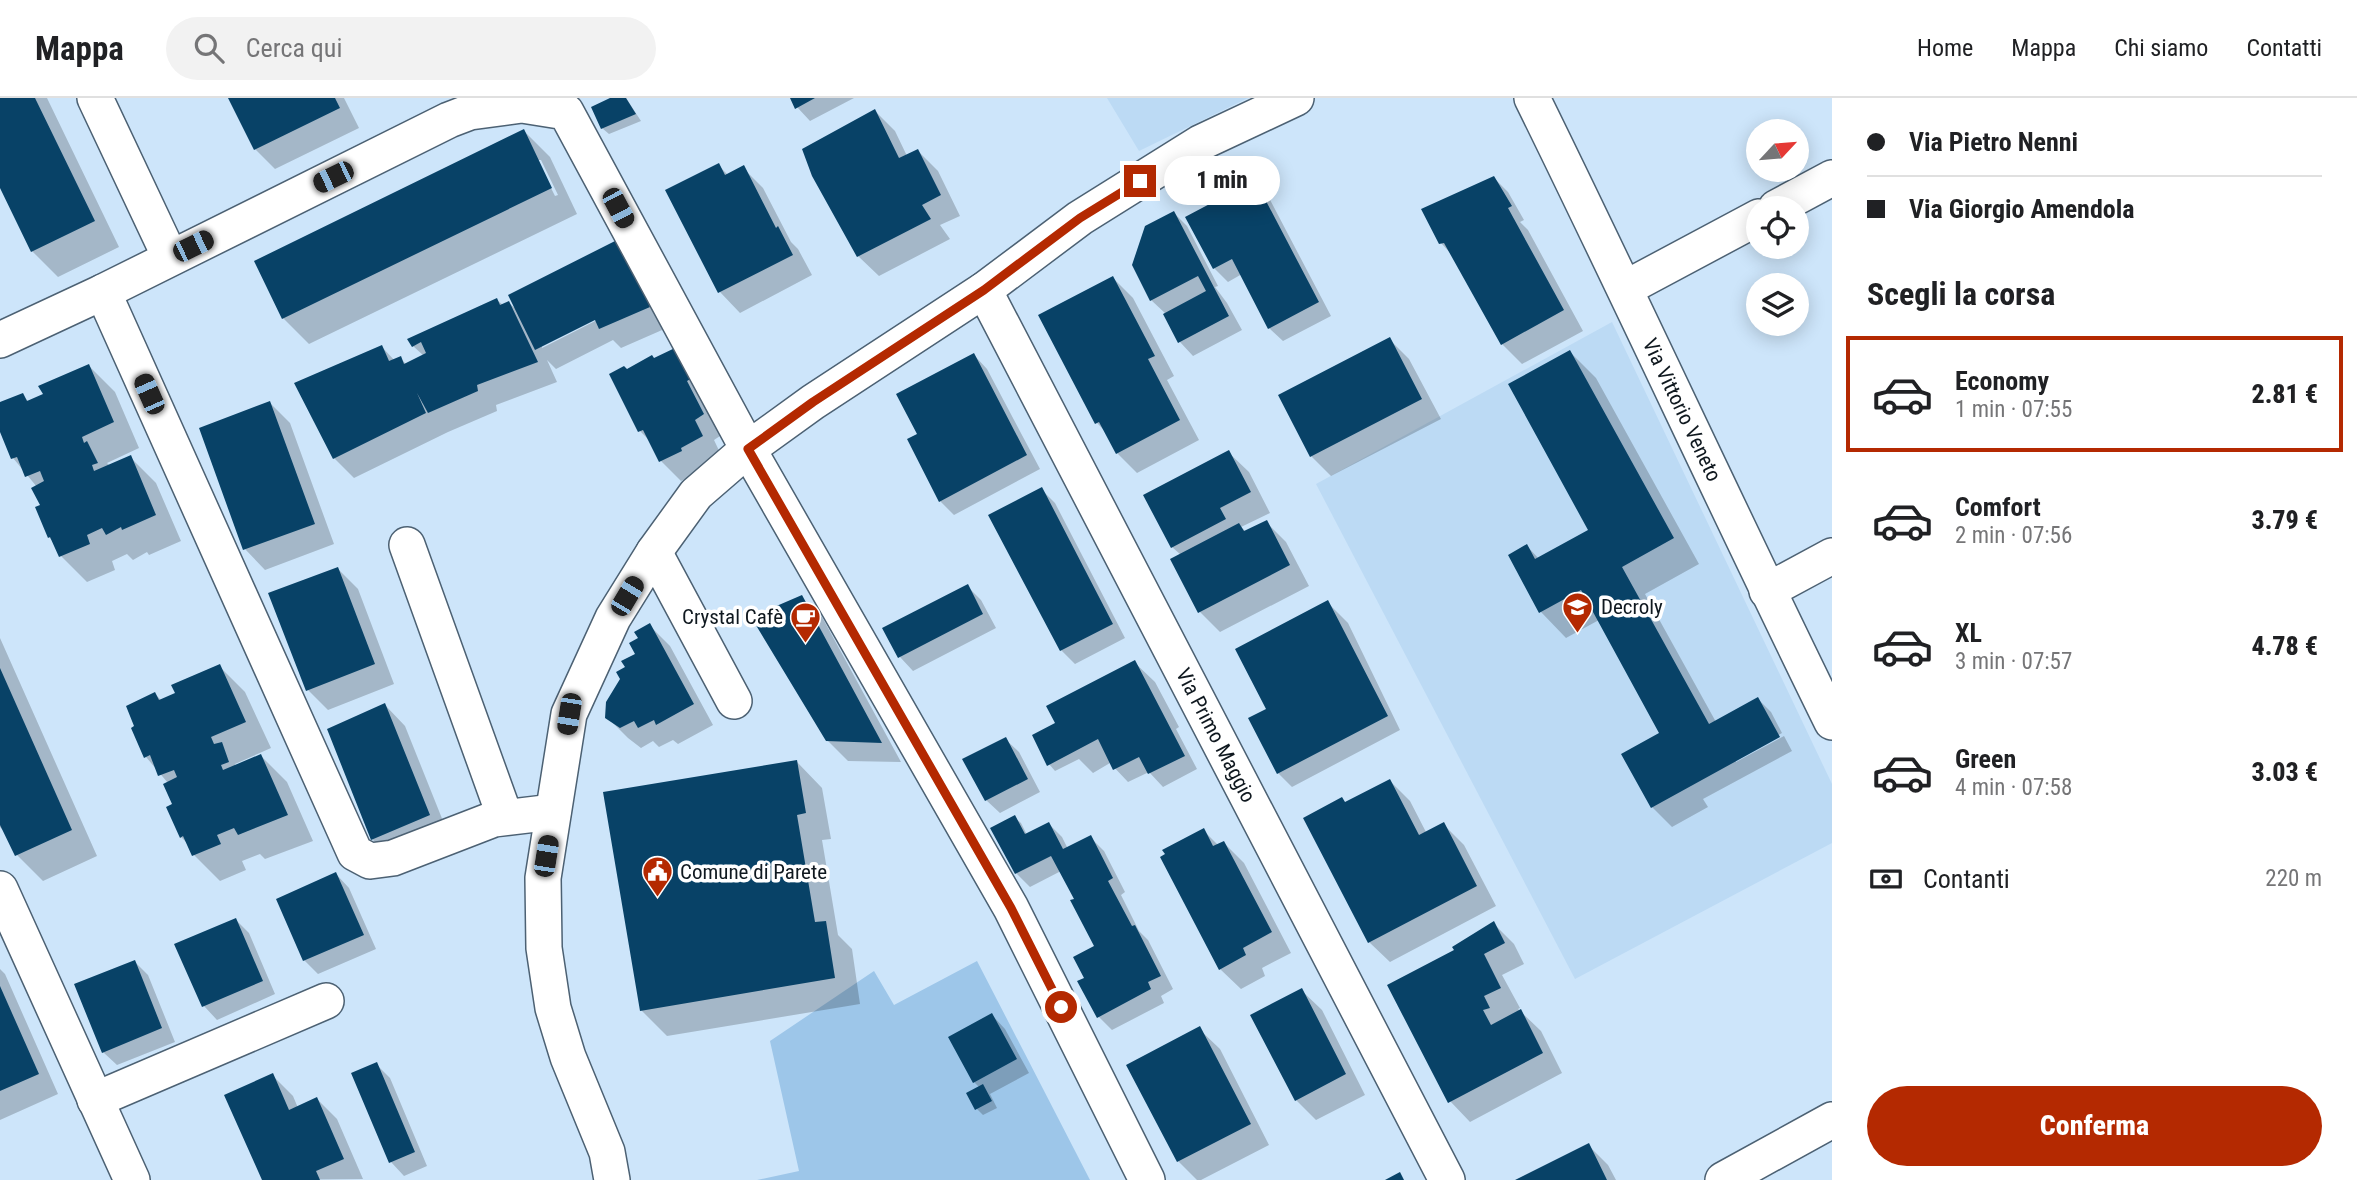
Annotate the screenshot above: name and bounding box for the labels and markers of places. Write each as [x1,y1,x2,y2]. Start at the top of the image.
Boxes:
school or university icon: Decroly [1561,590,1595,634]
place label: Decroly [1601,595,1663,619]
cafe icon: Crystal Cafè [789,600,823,644]
place label: Crystal Cafè [682,605,783,629]
public building icon: Comune di Parete [640,855,674,899]
place label: Comune di Parete [680,860,827,884]

